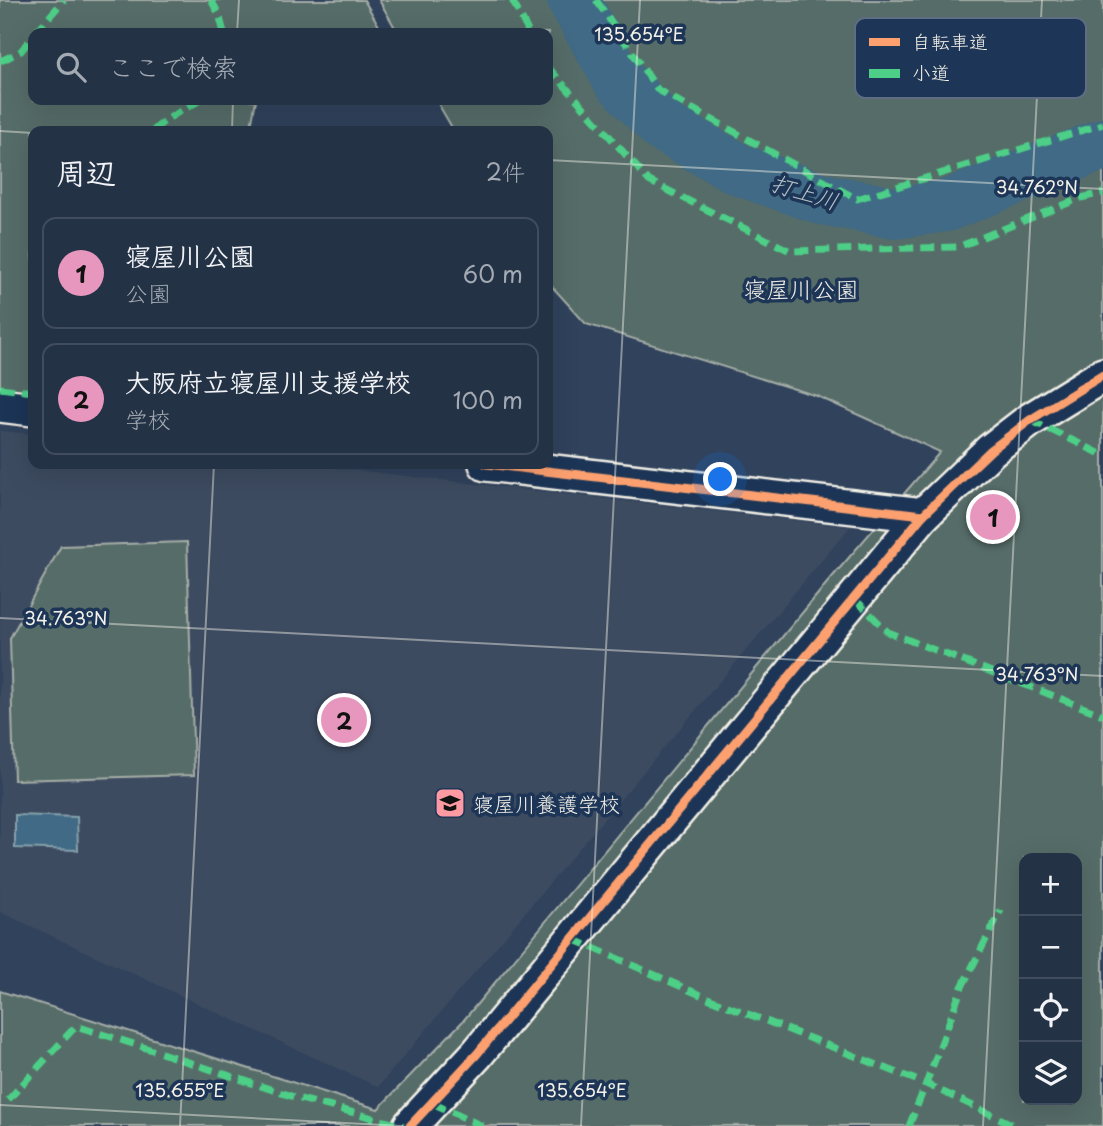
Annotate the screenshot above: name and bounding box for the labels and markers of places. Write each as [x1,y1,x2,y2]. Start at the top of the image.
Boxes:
pin: 1 [970,491,1016,543]
pin: 2 [321,694,367,746]
school or university icon: 寝屋川養護学校 [433,786,467,820]
place label: 寝屋川養護学校 [473,787,620,819]

